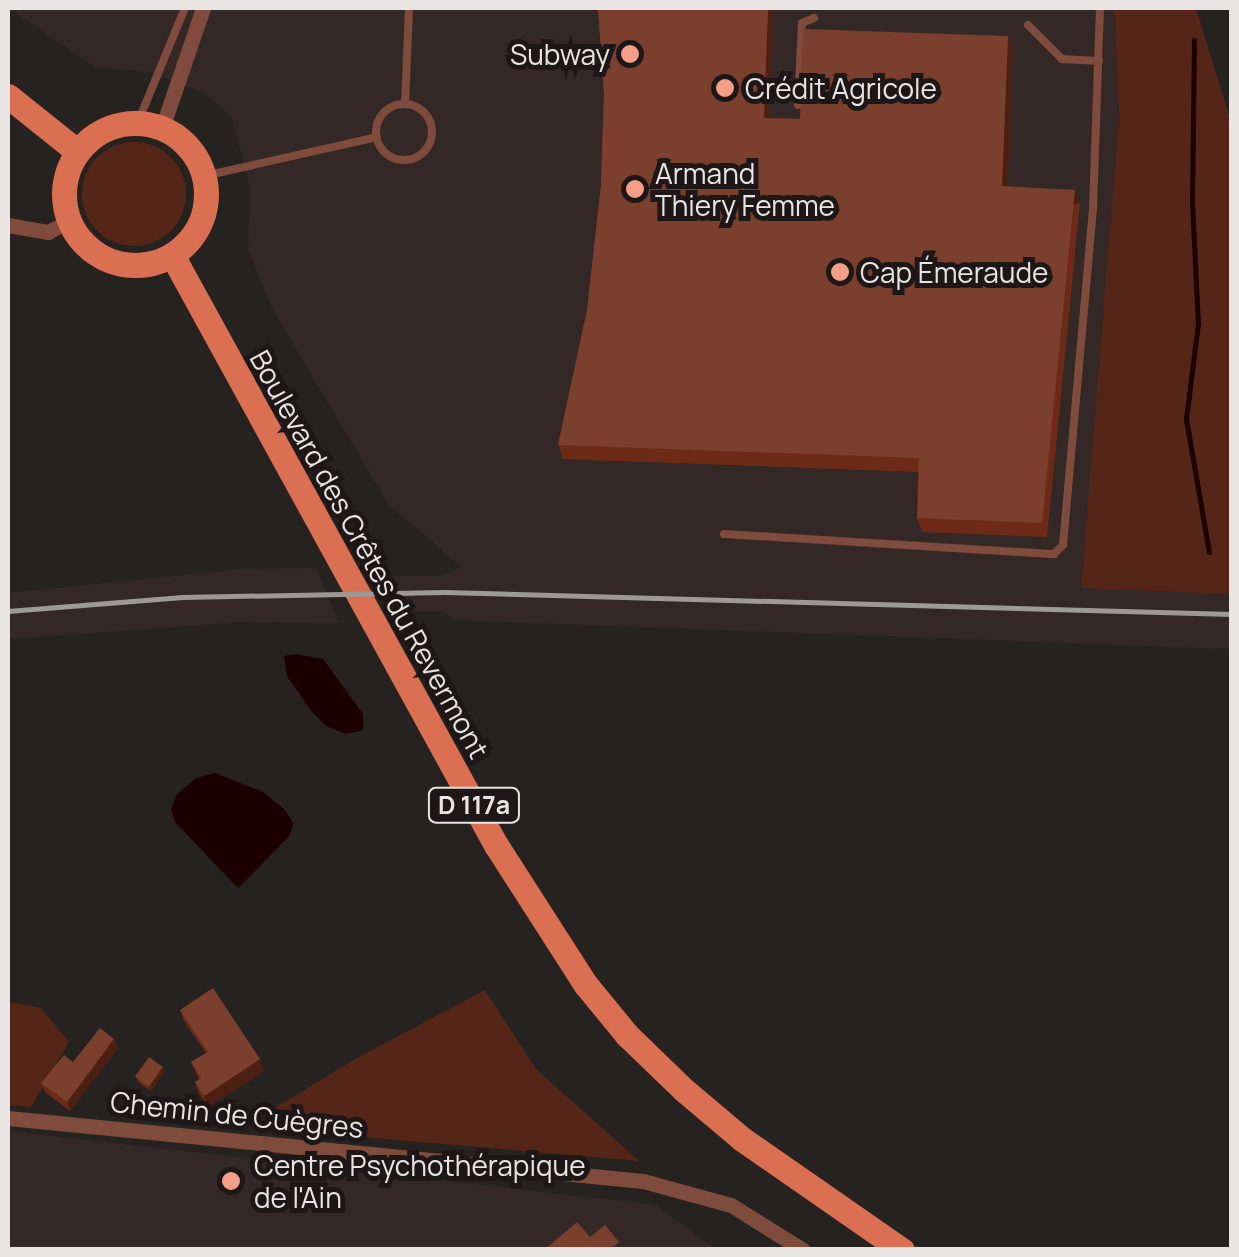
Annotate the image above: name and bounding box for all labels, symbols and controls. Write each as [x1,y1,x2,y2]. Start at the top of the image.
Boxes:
place label: Subway [510,37,610,71]
marker: Subway [619,43,641,65]
place label: Crédit Agricole [745,71,937,105]
marker: Crédit Agricole [714,77,736,99]
place label: Armand Thiery Femme [655,156,835,222]
marker: Armand Thiery Femme [624,178,646,200]
place label: Cap Émeraude [860,255,1048,289]
marker: Cap Émeraude [829,261,851,283]
street label: Boulevard des Crêtes du Revermont [244,344,496,764]
road number: D 117a [426,785,522,825]
street label: Chemin de Cuègres [109,1084,365,1144]
place label: Centre Psychothérapique de l'Ain [254,1148,586,1214]
marker: Centre Psychothérapique de l'Ain [218,1168,244,1194]

